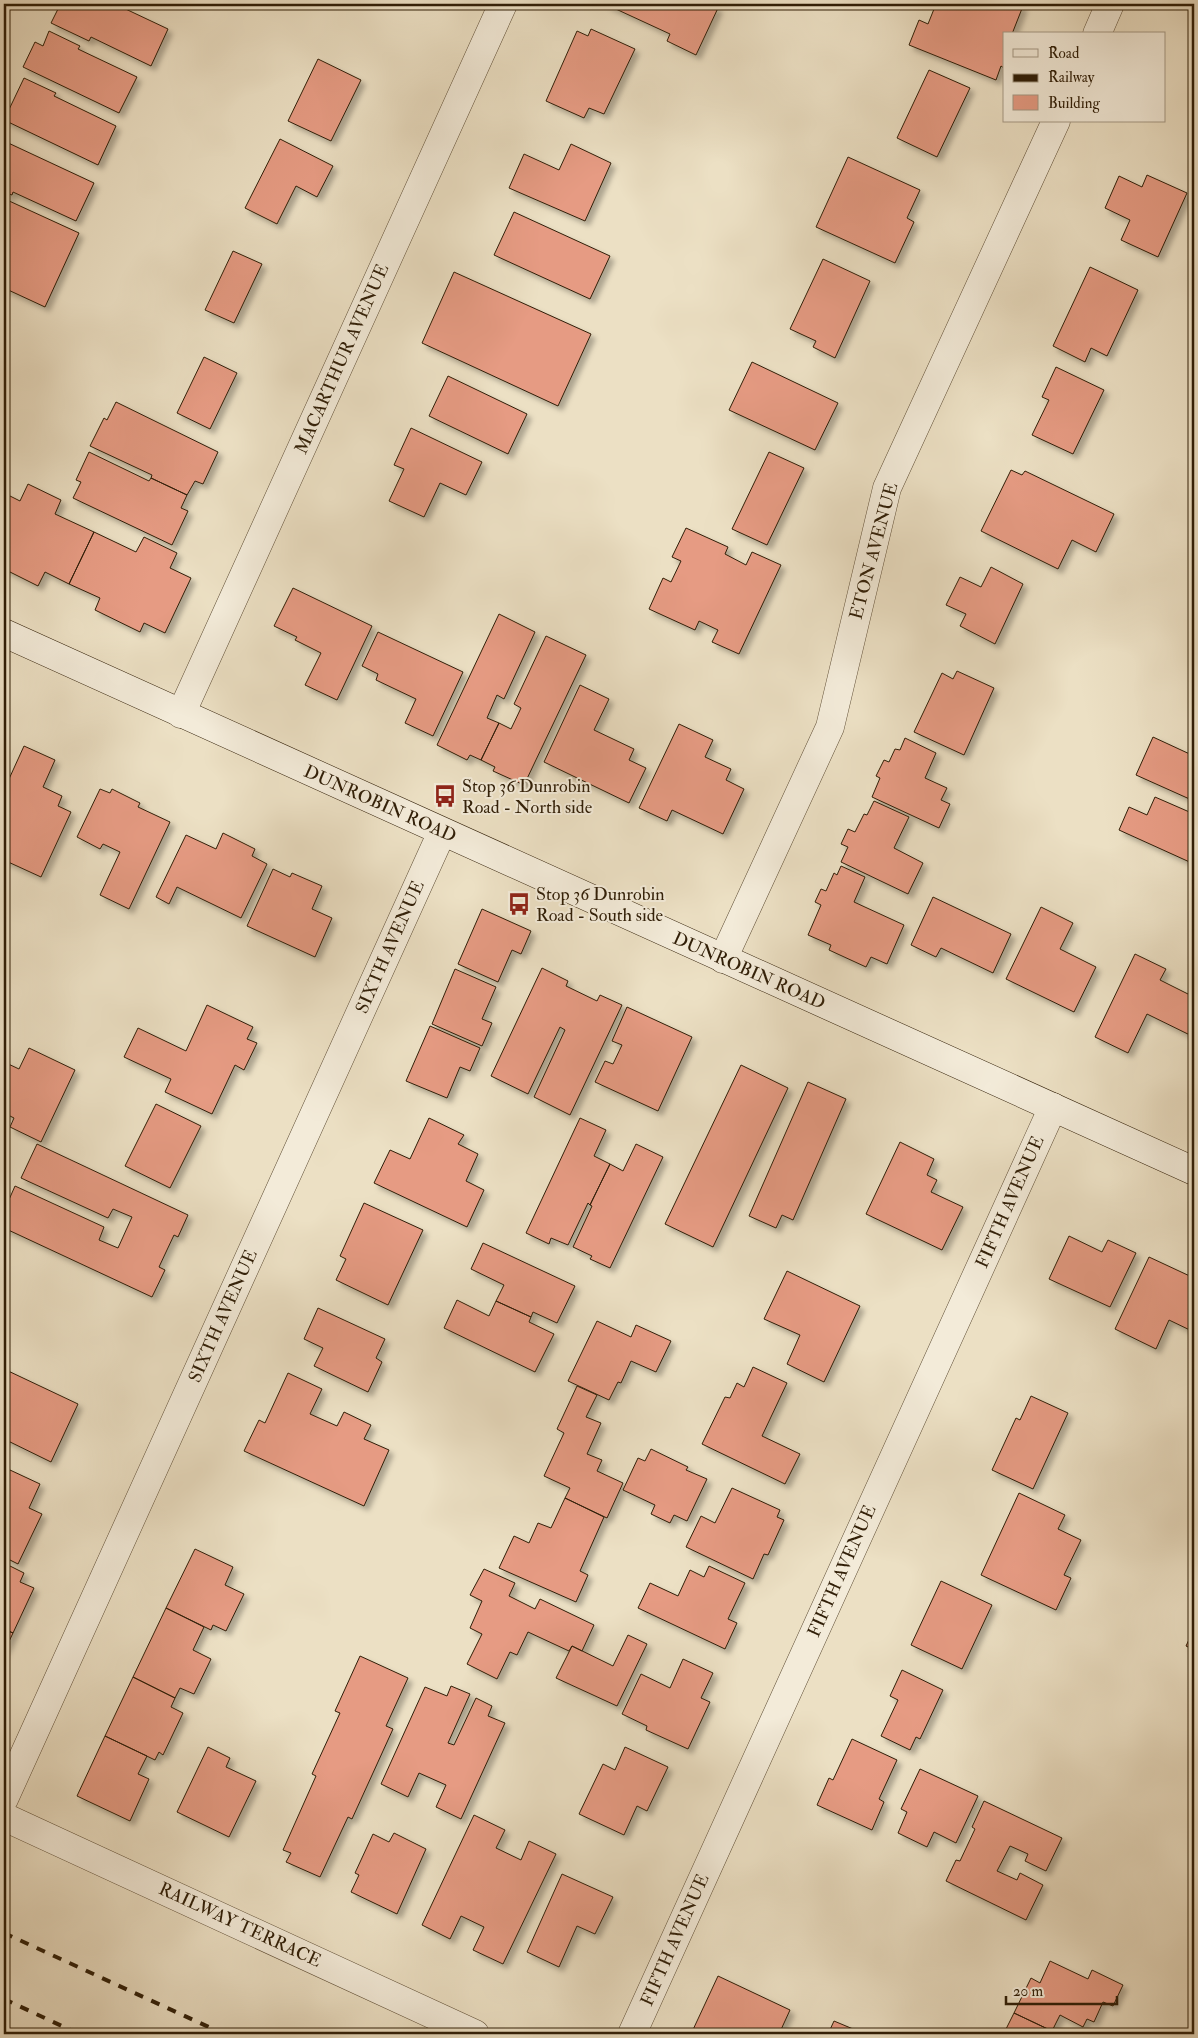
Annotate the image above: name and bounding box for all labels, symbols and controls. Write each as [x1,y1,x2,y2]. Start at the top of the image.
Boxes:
legend [1003,32,1166,122]
text: Road [1048,44,1080,63]
text: Railway [1048,68,1095,87]
text: Building [1048,94,1100,113]
street label: MACARTHUR AVENUE [290,260,394,458]
street label: ETON AVENUE [845,480,903,622]
street label: DUNROBIN ROAD [300,760,460,848]
place label: Stop 36 Dunrobin Road - North side [462,775,593,819]
bus stop icon: Stop 36 Dunrobin Road - North side [432,783,458,809]
street label: SIXTH AVENUE [350,877,430,1017]
place label: Stop 36 Dunrobin Road - South side [536,883,665,927]
bus stop icon: Stop 36 Dunrobin Road - South side [506,891,532,917]
street label: DUNROBIN ROAD [669,927,829,1015]
street label: FIFTH AVENUE [971,1132,1049,1272]
street label: SIXTH AVENUE [183,1246,263,1386]
street label: FIFTH AVENUE [803,1501,881,1641]
street label: FIFTH AVENUE [636,1870,714,2010]
street label: RAILWAY TERRACE [155,1877,325,1973]
scale bar [1006,1973,1117,2005]
text: 20 m [1013,1982,1043,2001]

